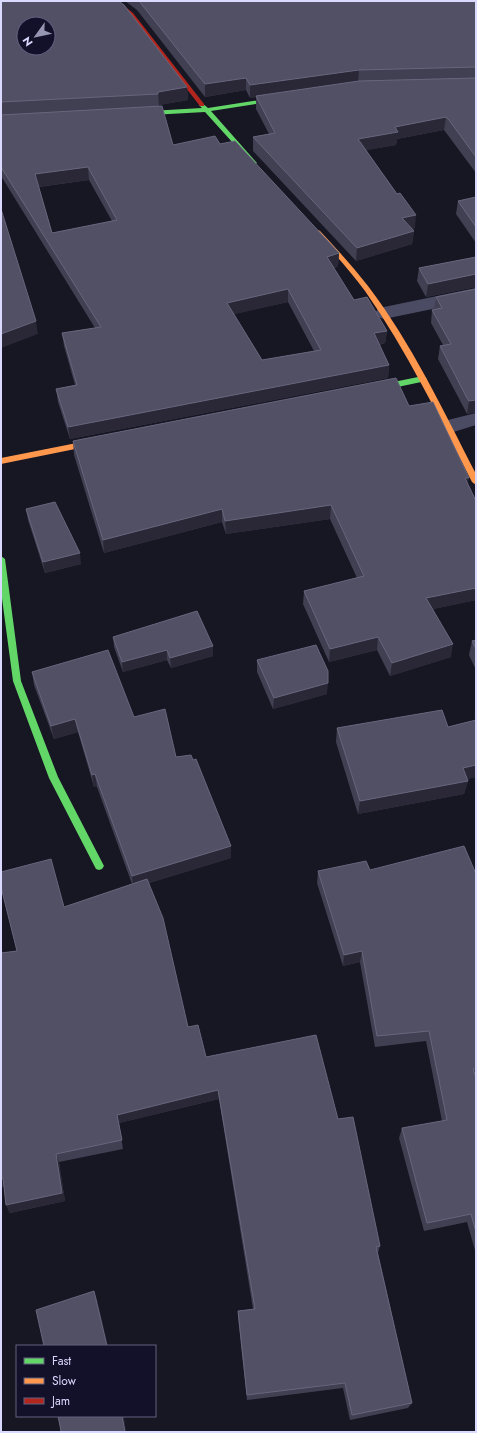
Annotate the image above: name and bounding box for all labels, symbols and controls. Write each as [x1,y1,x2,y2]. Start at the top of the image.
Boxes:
north arrow [16,16,56,56]
text: N [19,33,37,49]
legend [16,1345,156,1417]
text: Fast [52,1352,71,1370]
text: Slow [52,1372,77,1390]
text: Jam [50,1392,70,1410]

